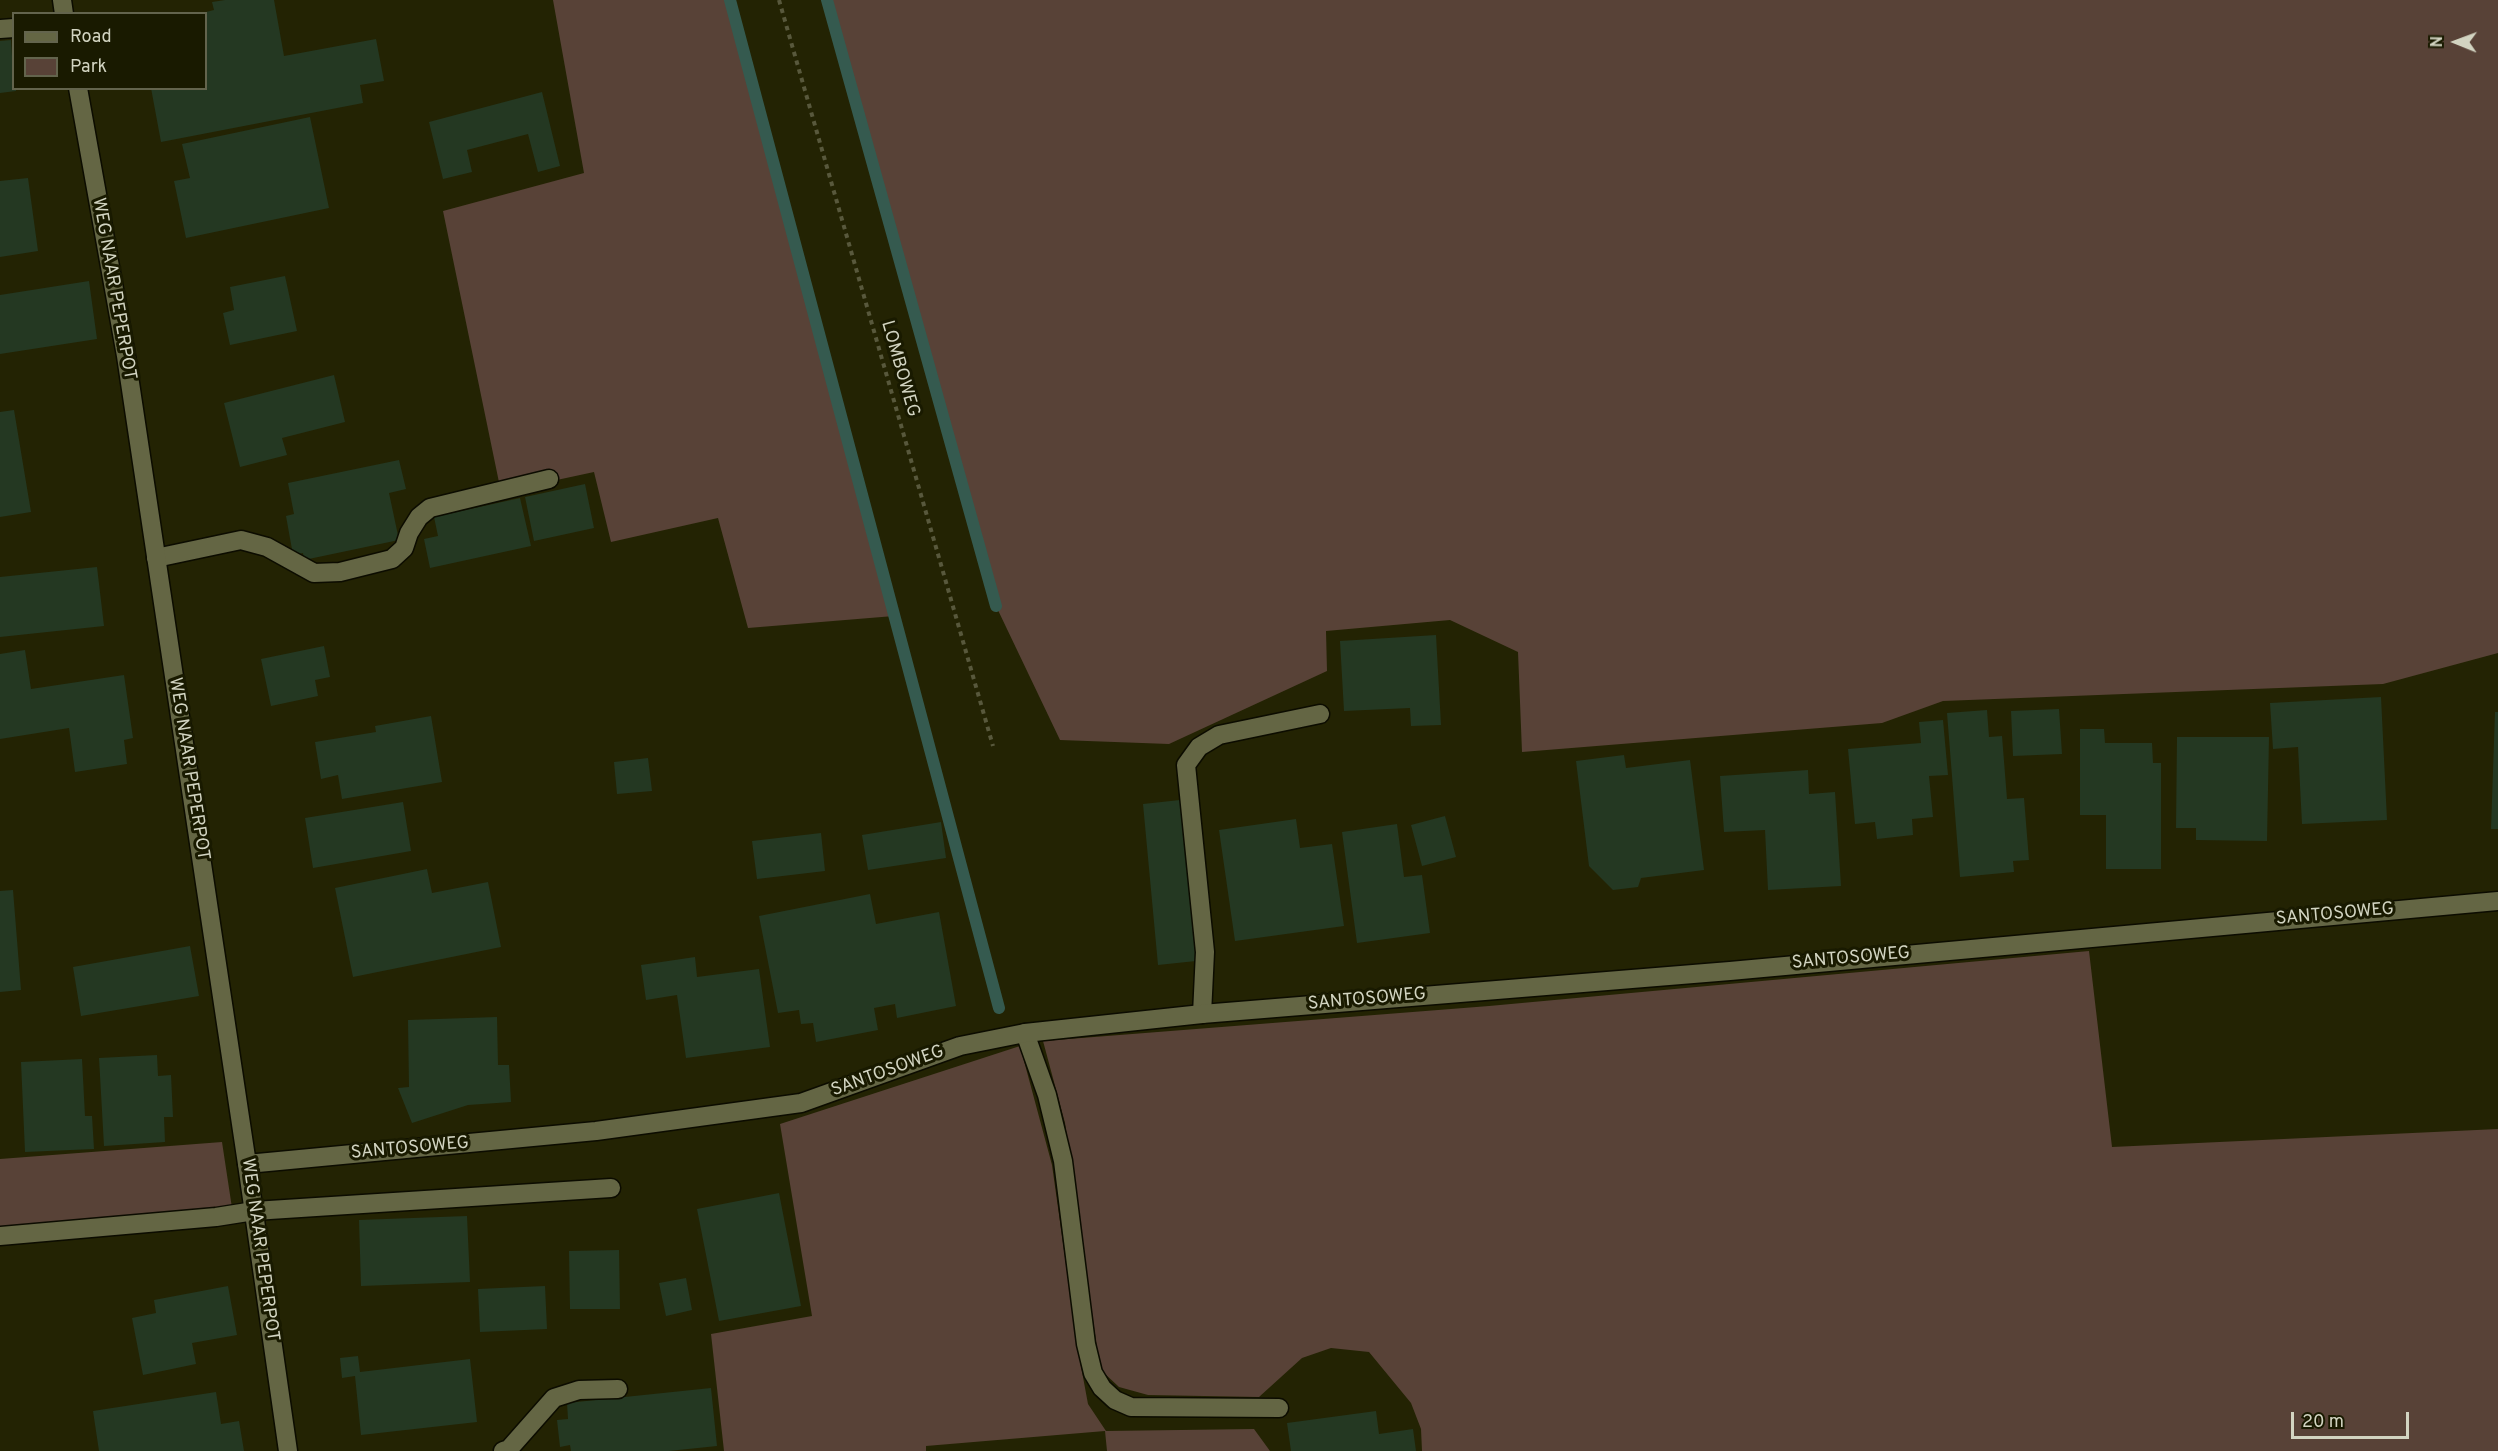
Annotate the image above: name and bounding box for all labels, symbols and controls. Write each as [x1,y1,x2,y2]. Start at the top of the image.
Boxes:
legend [12,12,207,90]
north arrow [2426,12,2486,72]
text: Road [70,26,112,49]
text: N [2428,36,2448,48]
text: Park [70,56,107,79]
street label: WEG NAAR PEPERPOT [86,196,140,382]
street label: LOMBOWEG [875,318,923,420]
street label: WEG NAAR PEPERPOT [163,676,213,862]
street label: SANTOSOWEG [2275,899,2395,931]
street label: SANTOSOWEG [1791,943,1911,975]
street label: SANTOSOWEG [1307,984,1427,1016]
street label: SANTOSOWEG [829,1042,947,1102]
street label: SANTOSOWEG [350,1133,470,1165]
street label: WEG NAAR PEPERPOT [235,1157,283,1343]
scale bar [2294,1400,2412,1438]
text: 20 m [2302,1411,2344,1434]

